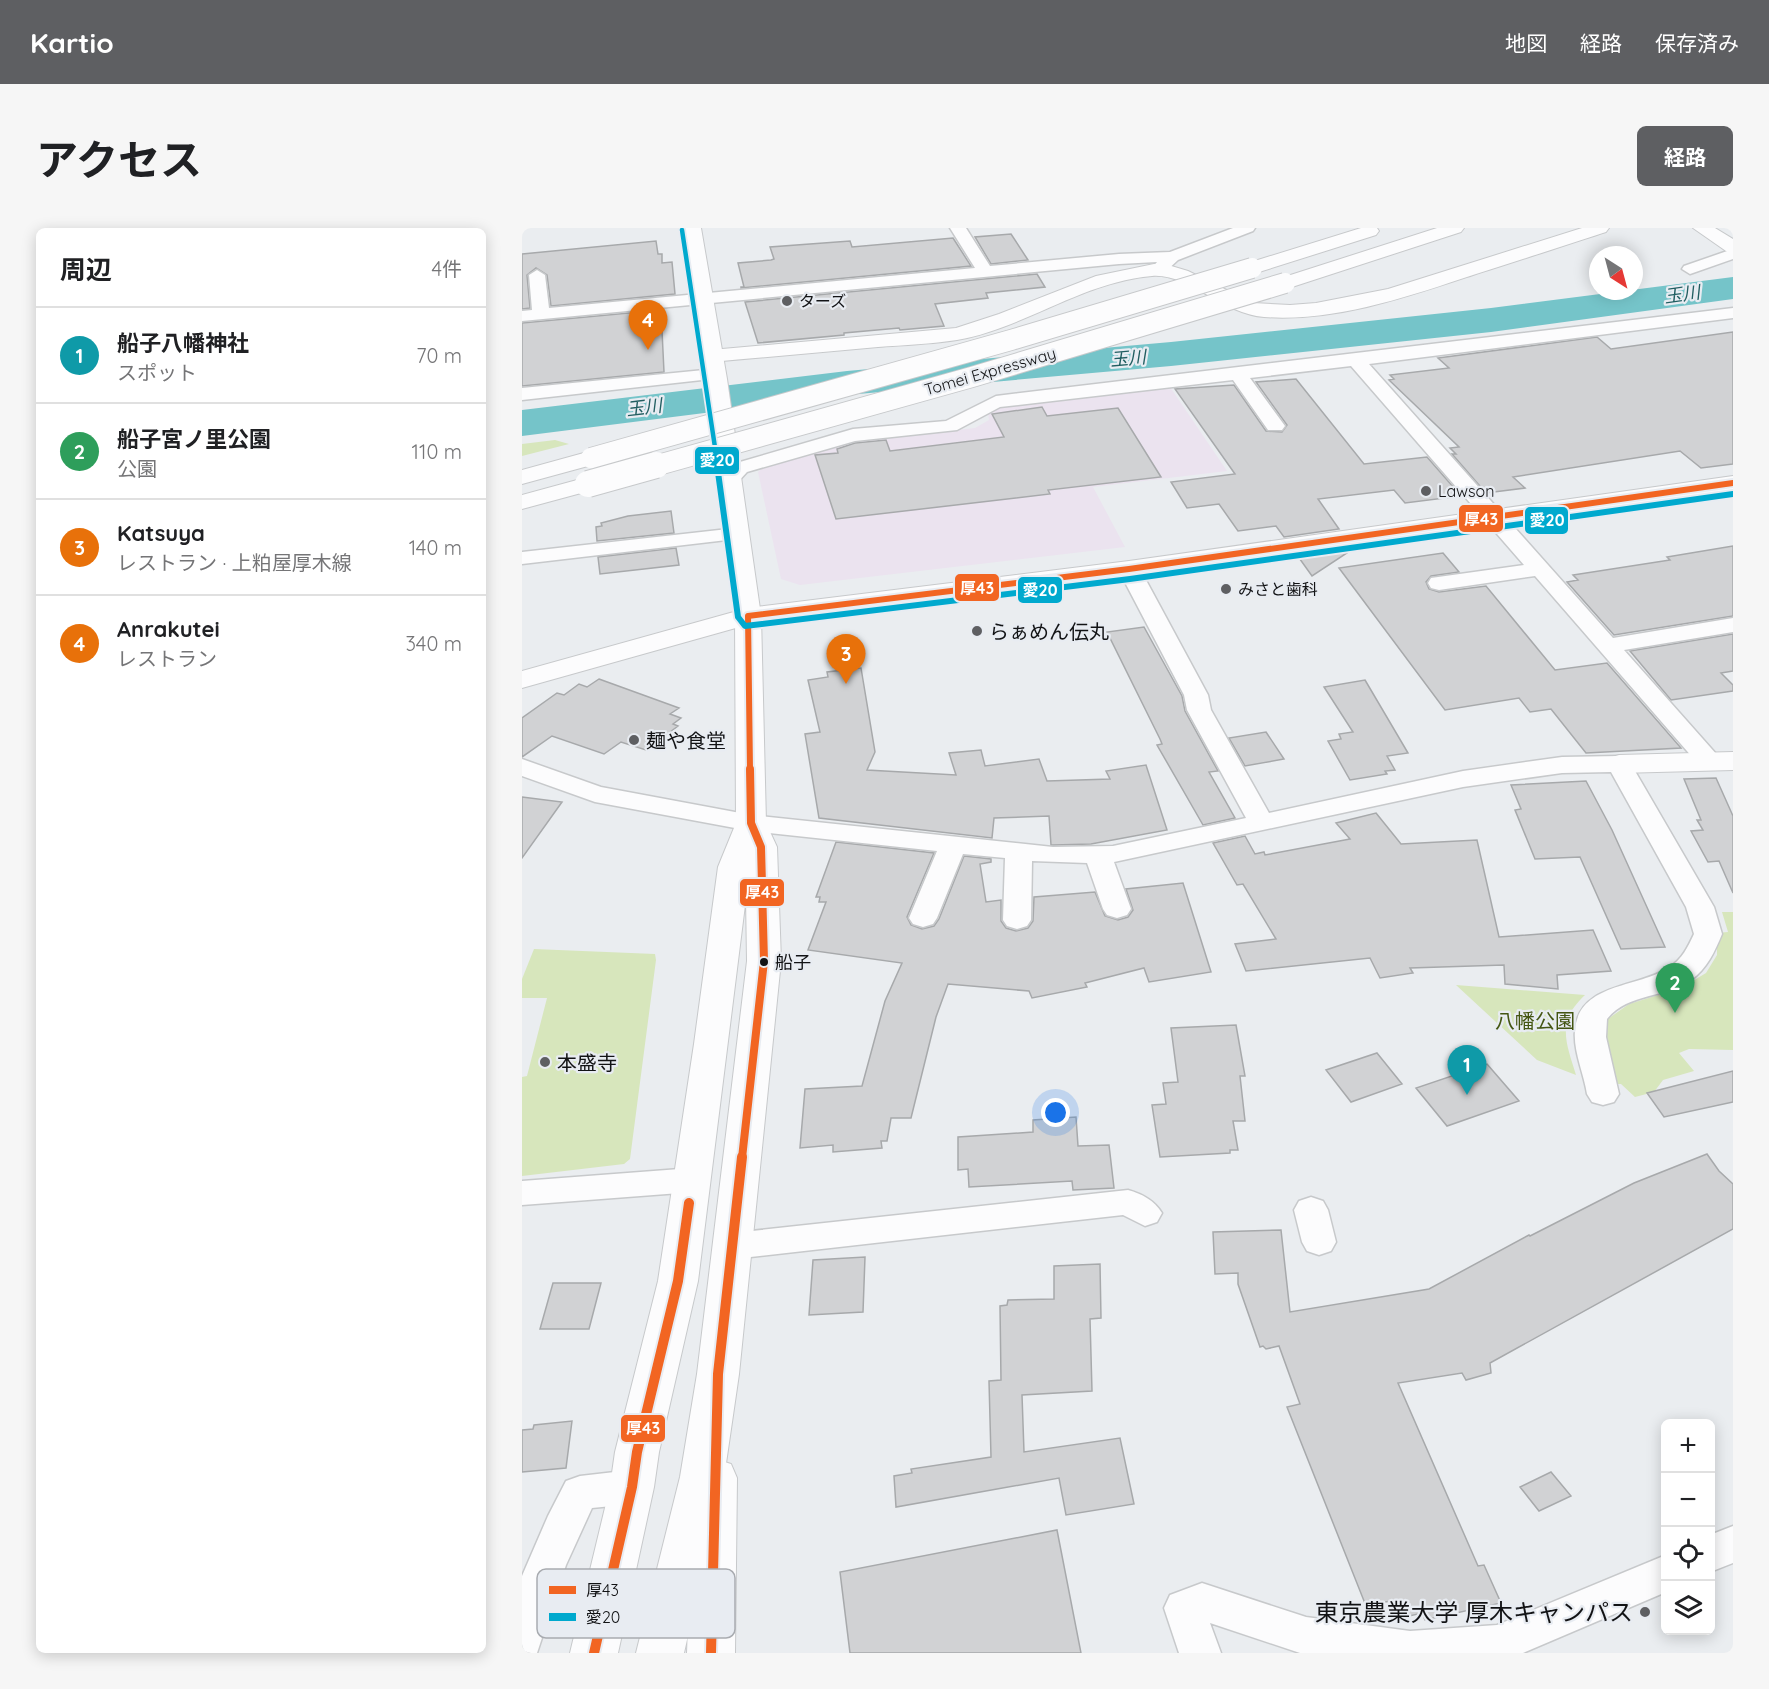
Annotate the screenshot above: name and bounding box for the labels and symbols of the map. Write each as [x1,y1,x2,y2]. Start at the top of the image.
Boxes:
north arrow [1589,246,1643,300]
water label: 玉川 [1663,280,1703,308]
place label: ターズ [799,291,846,311]
marker: ターズ [780,294,794,308]
pin: 4 [628,300,668,350]
street label: Tomei Expressway [922,343,1058,399]
water label: 玉川 [1109,345,1149,371]
water label: 玉川 [625,393,665,421]
line badge: 愛20 [694,446,740,475]
text: 愛20 [700,450,735,470]
place label: Lawson [1438,481,1494,501]
marker: Lawson [1419,484,1433,498]
line badge: 厚43 [1458,504,1504,533]
line badge: 愛20 [1524,506,1569,535]
text: 厚43 [1464,509,1498,529]
text: 愛20 [1530,510,1565,530]
line badge: 厚43 [954,573,1000,602]
line badge: 愛20 [1017,576,1063,604]
text: 厚43 [960,578,994,598]
place label: みさと歯科 [1238,579,1318,599]
text: 愛20 [1023,580,1058,600]
marker: みさと歯科 [1219,582,1233,596]
place label: らぁめん伝丸 [989,619,1109,644]
marker: らぁめん伝丸 [970,624,984,638]
pin: 3 [826,634,866,684]
place label: 麺や食堂 [646,728,726,753]
marker: 麺や食堂 [627,733,641,747]
line badge: 厚43 [739,878,785,907]
text: 厚43 [745,882,779,902]
place label: 船子 [775,951,811,974]
marker: 船子 [758,956,770,968]
pin: 2 [1656,964,1694,1013]
park label: 八幡公園 [1495,1008,1575,1033]
pin: 1 [1448,1046,1486,1095]
place label: 本盛寺 [557,1050,617,1075]
marker: 本盛寺 [538,1055,552,1069]
your location [1041,1098,1070,1127]
line badge: 厚43 [620,1414,666,1443]
text: 厚43 [626,1418,660,1438]
legend [537,1569,735,1638]
text: 厚43 [586,1580,619,1600]
place label: 東京農業大学 厚木キャンパス [1314,1597,1633,1627]
marker: 東京農業大学 厚木キャンパス [1638,1605,1652,1619]
text: 愛20 [586,1607,620,1627]

